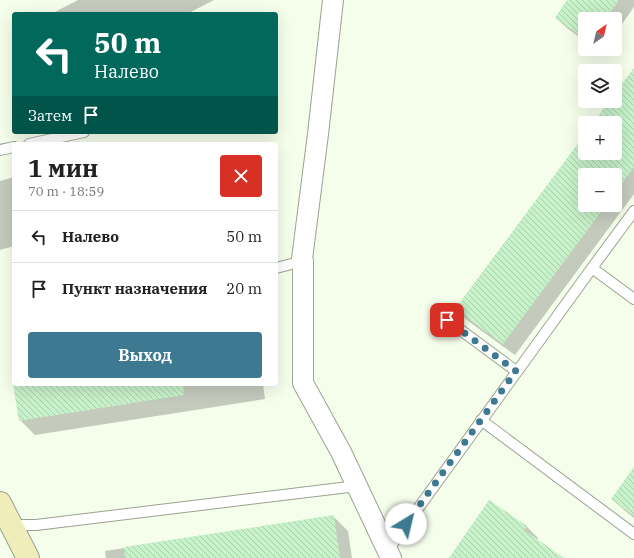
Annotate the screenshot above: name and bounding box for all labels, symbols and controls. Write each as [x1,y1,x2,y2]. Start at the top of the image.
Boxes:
north arrow [578,12,622,56]
map controls [578,12,622,212]
text: 50 m [94,24,161,61]
icon: left [28,28,80,80]
text: Налево [94,60,159,83]
button: layers [578,64,622,108]
icon: arrive [80,104,102,126]
text: Затем [28,106,72,125]
button: + [578,116,622,160]
text: 1 мин [28,152,98,184]
button: close [220,155,262,197]
button: − [578,168,622,212]
text: 70 m · 18:59 [28,183,104,200]
icon: left [28,226,50,248]
text: Налево [62,227,119,246]
text: 50 m [226,227,262,246]
icon: arrive [28,278,50,300]
text: Пункт назначения [62,279,208,298]
text: 20 m [226,279,262,298]
pin [430,303,464,337]
icon: arrive [436,309,458,331]
button: Выход [28,332,262,378]
position arrow [385,503,427,545]

